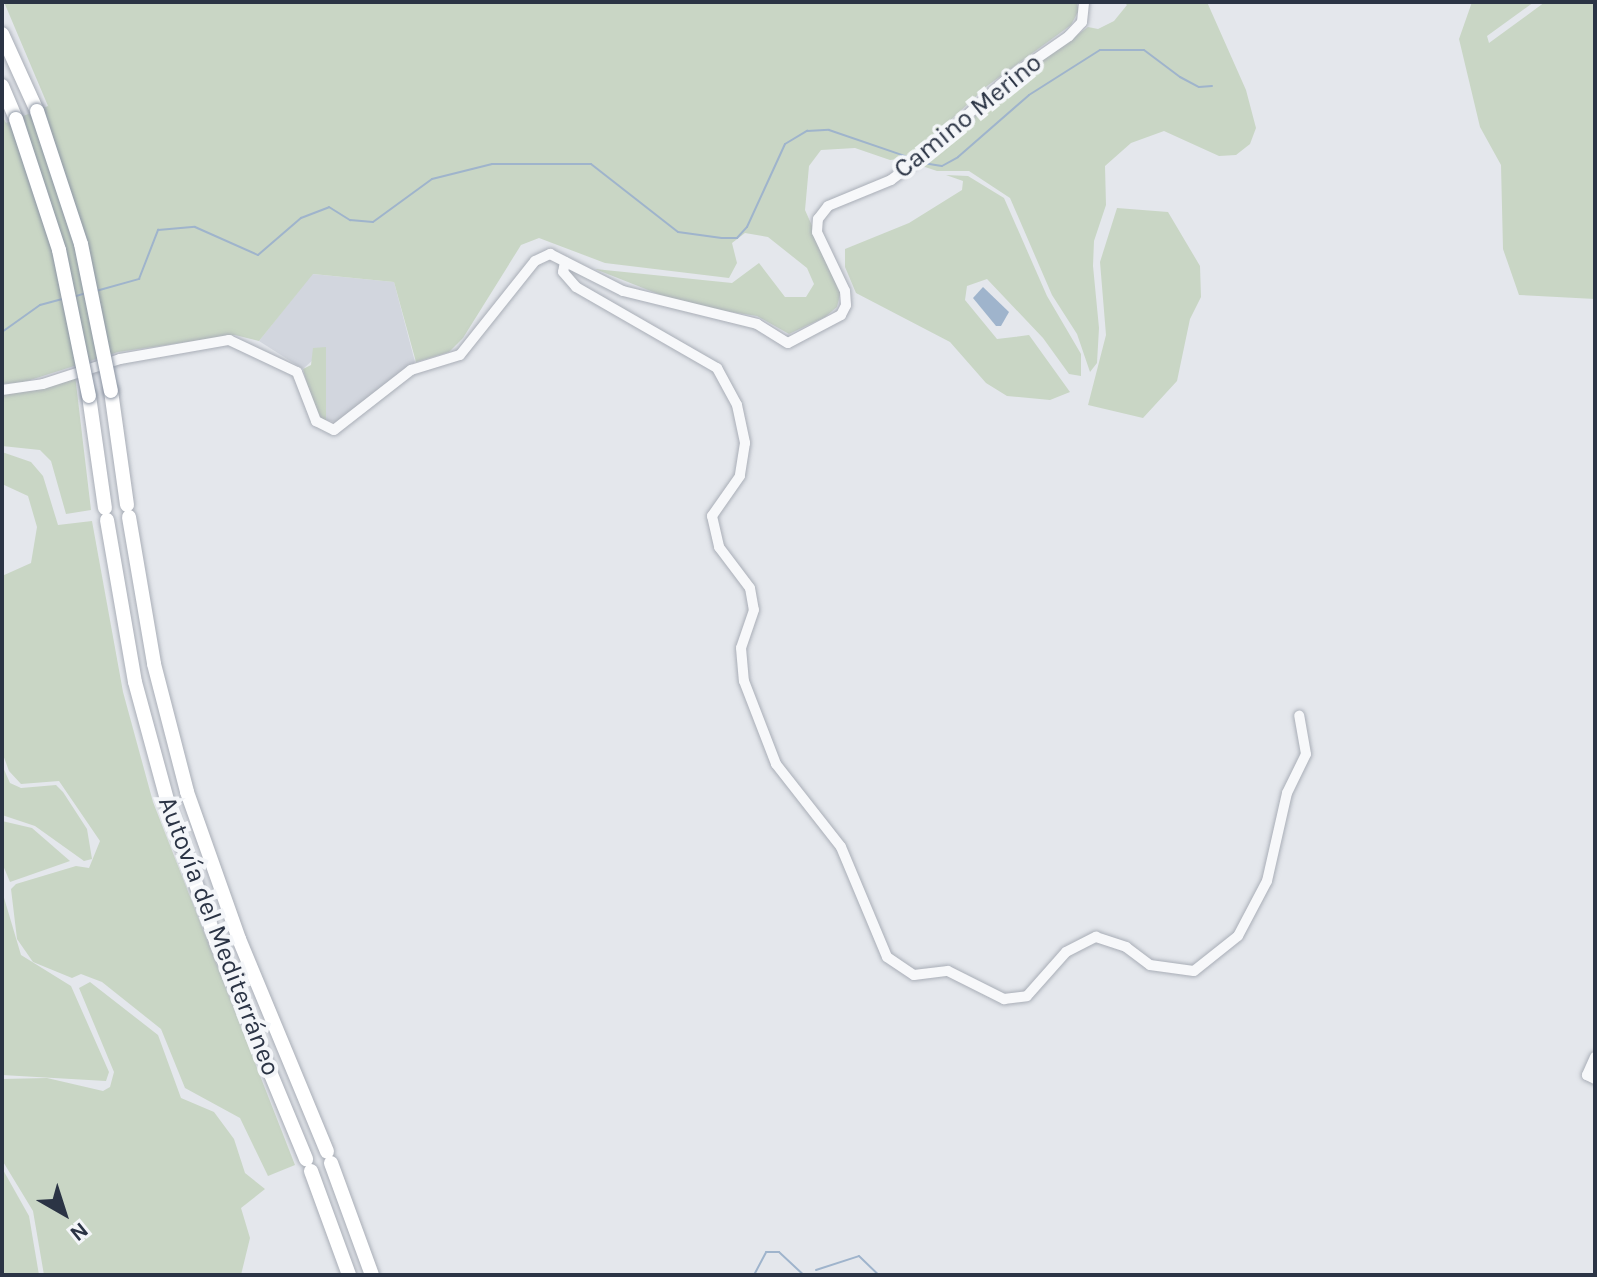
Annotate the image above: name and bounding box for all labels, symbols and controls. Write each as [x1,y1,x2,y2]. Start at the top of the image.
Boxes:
street label: Camino Merino [888,47,1048,185]
street label: Autovía del Mediterráneo [151,792,287,1080]
north arrow [24,1173,104,1253]
text: N [65,1217,93,1247]

